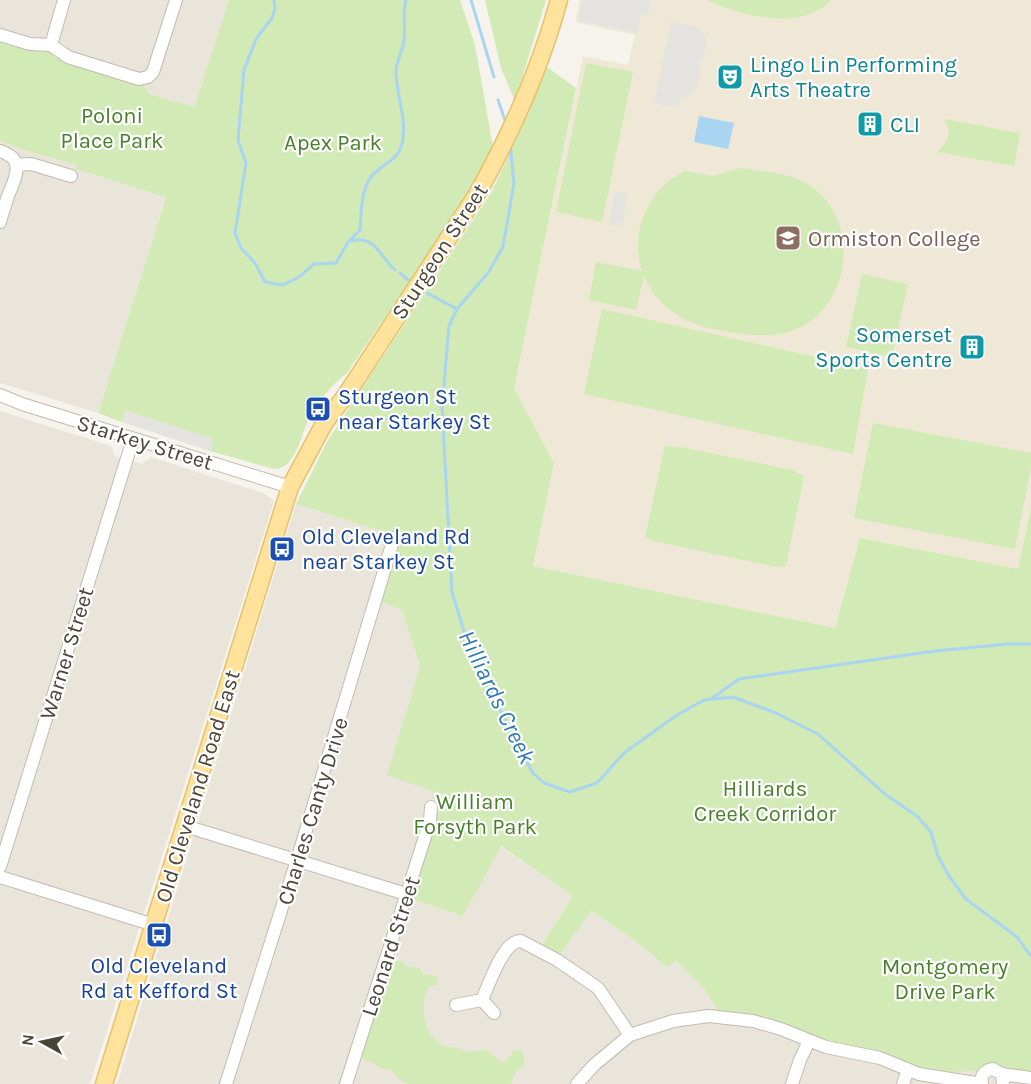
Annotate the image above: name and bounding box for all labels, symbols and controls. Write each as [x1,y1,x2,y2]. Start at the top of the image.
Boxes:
place label: Lingo Lin Performing Arts Theatre [750,52,957,103]
theatre icon: Lingo Lin Performing Arts Theatre [715,62,745,92]
park label: Poloni Place Park [61,103,163,154]
building icon: CLI [855,109,885,139]
place label: CLI [890,112,920,138]
park label: Apex Park [284,130,382,156]
street label: Sturgeon Street [386,179,494,325]
school or university icon: Ormiston College [773,223,803,253]
place label: Ormiston College [808,226,981,252]
place label: Somerset Sports Centre [815,322,952,373]
building icon: Somerset Sports Centre [957,332,987,362]
place label: Sturgeon St near Starkey St [338,384,490,435]
bus stop icon: Sturgeon St near Starkey St [303,394,333,424]
street label: Starkey Street [73,410,216,476]
place label: Old Cleveland Rd near Starkey St [302,524,470,575]
bus stop icon: Old Cleveland Rd near Starkey St [267,534,297,564]
street label: Warner Street [34,584,99,723]
water label: Hilliards Creek [453,626,542,769]
street label: Old Cleveland Road East [150,667,246,906]
street label: Charles Canty Drive [272,714,354,908]
park label: Hilliards Creek Corridor [694,776,836,827]
park label: William Forsyth Park [413,789,537,840]
street label: Leonard Street [356,873,426,1020]
bus stop icon: Old Cleveland Rd at Kefford St [144,920,174,950]
place label: Old Cleveland Rd at Kefford St [81,953,237,1004]
park label: Montgomery Drive Park [882,954,1008,1005]
north arrow [12,1012,72,1072]
text: N [17,1033,38,1047]

